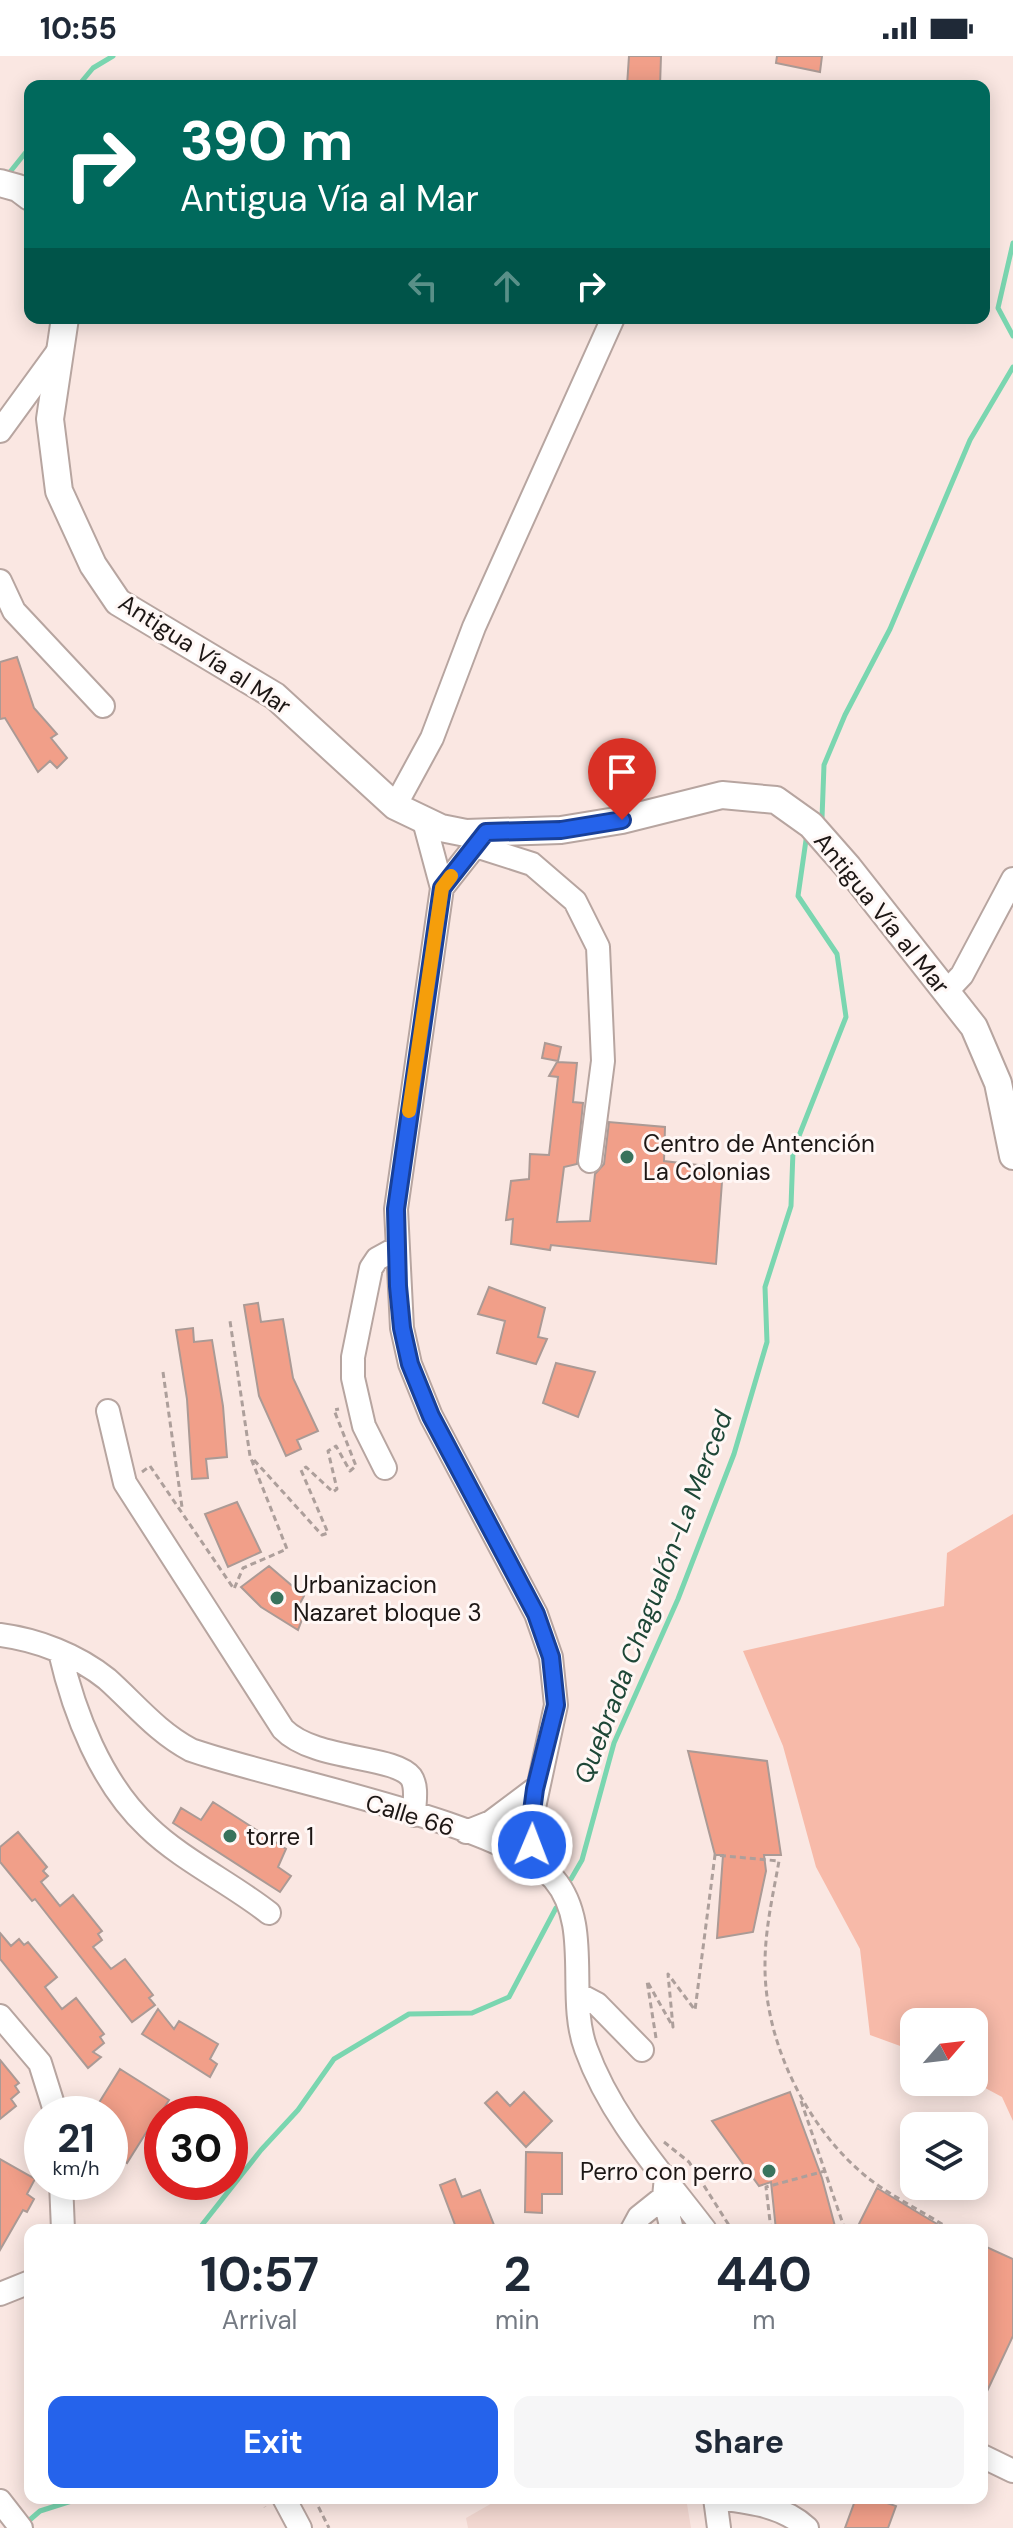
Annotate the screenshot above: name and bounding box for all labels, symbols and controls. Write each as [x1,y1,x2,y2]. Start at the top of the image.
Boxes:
text: 10:55 [40,9,117,48]
text: 390 m [180,104,353,177]
icon: right [48,112,152,216]
text: Antigua Vía al Mar [180,175,479,222]
icon: left [401,264,445,308]
icon: ahead [485,264,529,308]
icon: right [569,264,613,308]
street label: Antigua Vía al Mar [113,587,297,721]
pin [588,738,656,820]
icon: arrive [600,750,644,794]
street label: Antigua Vía al Mar [807,826,957,1000]
place label: Centro de Antención La Colonias [643,1128,875,1187]
marker: Centro de Antención La Colonias [618,1148,636,1166]
water label: Quebrada Chagualón-La Merced [566,1405,740,1788]
place label: Urbanizacion Nazaret bloque 3 [293,1569,482,1628]
marker: Urbanizacion Nazaret bloque 3 [268,1589,286,1607]
street label: Calle 66 [362,1787,458,1843]
position arrow [490,1803,574,1887]
place label: torre 1 [246,1821,314,1852]
marker: torre 1 [221,1827,239,1845]
north arrow [900,2008,988,2096]
map controls [900,2008,988,2200]
speed limit sign: 30 [144,2096,248,2200]
text: 21 [57,2112,95,2164]
button: layers [900,2112,988,2200]
text: km/h [52,2155,100,2181]
place label: Perro con perro [580,2156,753,2187]
marker: Perro con perro [760,2162,778,2180]
text: 10:57 [200,2243,319,2306]
text: 2 [503,2243,531,2306]
text: 440 [716,2243,812,2306]
text: Arrival [222,2303,297,2337]
text: min [495,2303,539,2337]
text: m [752,2303,775,2337]
button: Exit [48,2396,498,2488]
button: Share [514,2396,964,2488]

